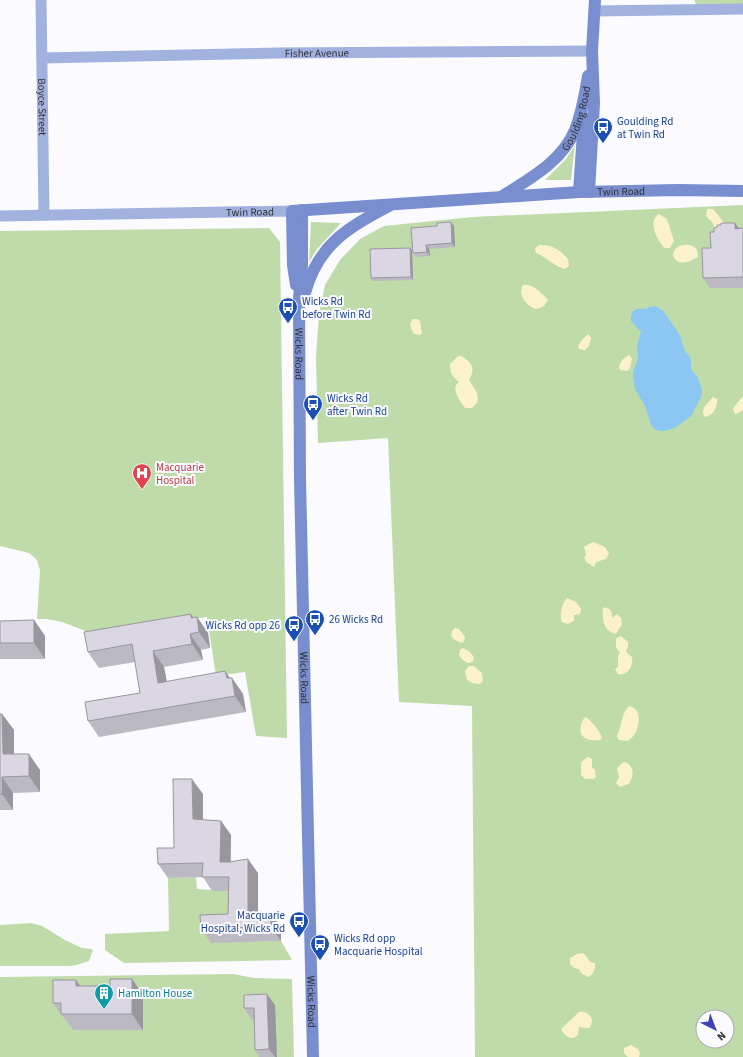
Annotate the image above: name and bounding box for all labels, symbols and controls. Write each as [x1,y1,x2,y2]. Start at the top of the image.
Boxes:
street label: Fisher Avenue [285,46,350,61]
street label: Boyce Street [34,78,50,136]
street label: Goulding Road [558,85,594,154]
place label: Goulding Rd at Twin Rd [617,114,673,142]
bus stop icon: Goulding Rd at Twin Rd [592,116,614,144]
street label: Twin Road [597,184,645,200]
street label: Twin Road [226,204,274,220]
place label: Wicks Rd before Twin Rd [302,294,371,322]
bus stop icon: Wicks Rd before Twin Rd [277,296,299,324]
street label: Wicks Road [291,328,306,380]
place label: Wicks Rd after Twin Rd [327,391,387,419]
bus stop icon: Wicks Rd after Twin Rd [302,393,324,421]
place label: Macquarie Hospital [156,460,204,488]
hospital icon: Macquarie Hospital [131,462,153,490]
bus stop icon: 26 Wicks Rd [304,608,326,636]
place label: 26 Wicks Rd [329,612,383,627]
bus stop icon: Wicks Rd opp 26 [283,614,305,642]
place label: Wicks Rd opp 26 [206,618,281,633]
street label: Wicks Road [296,652,312,704]
place label: Macquarie Hospital, Wicks Rd [201,908,286,936]
bus stop icon: Macquarie Hospital, Wicks Rd [288,910,310,938]
place label: Wicks Rd opp Macquarie Hospital [334,931,423,959]
bus stop icon: Wicks Rd opp Macquarie Hospital [309,933,331,961]
street label: Wicks Road [303,975,319,1028]
building icon: Hamilton House [93,982,115,1010]
place label: Hamilton House [118,986,193,1001]
north arrow [695,1009,735,1049]
text: N [714,1028,729,1044]

